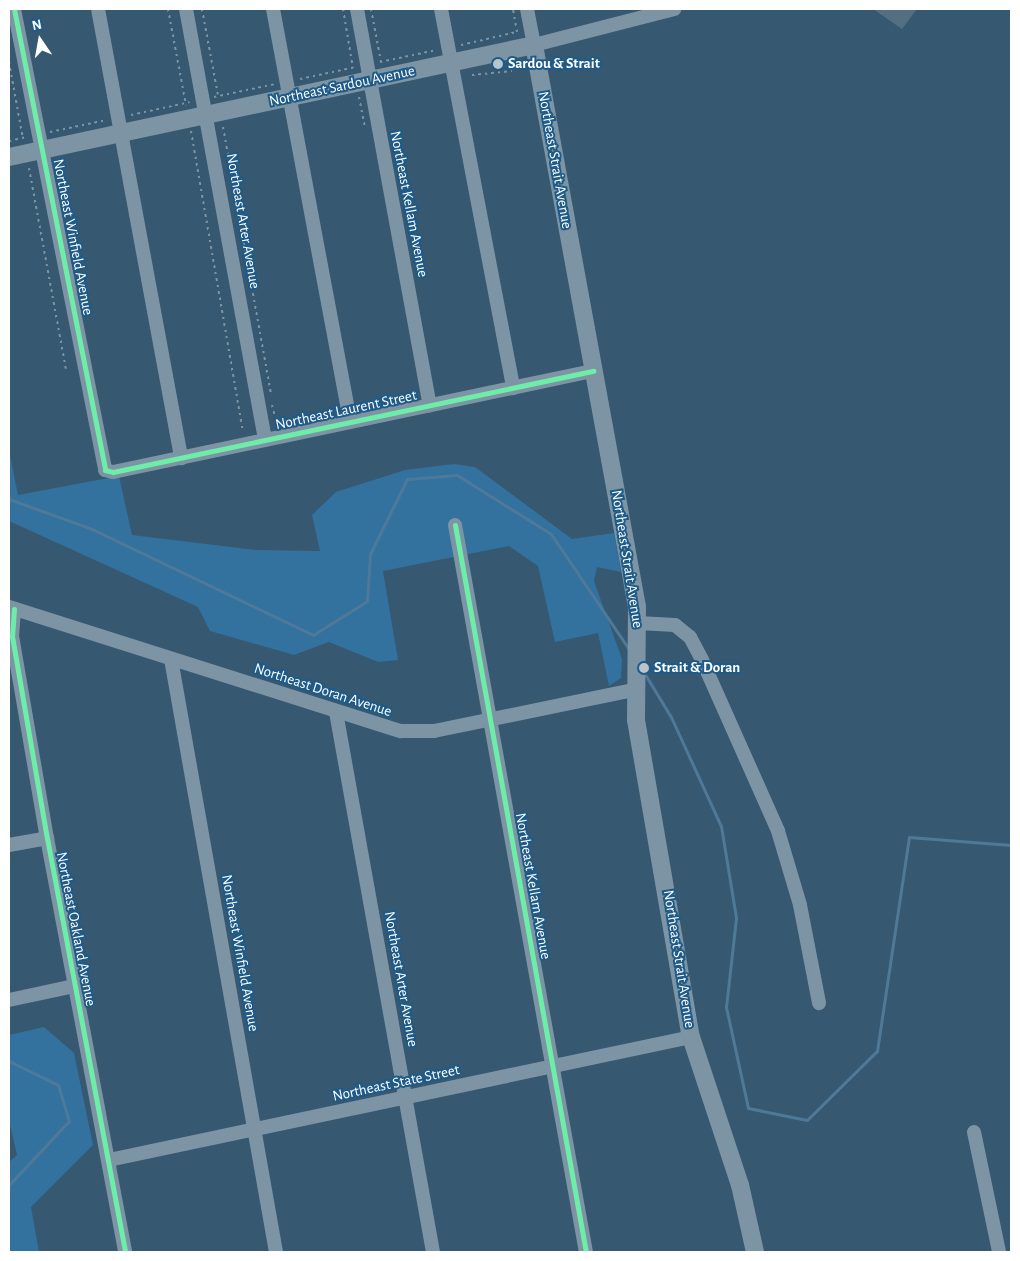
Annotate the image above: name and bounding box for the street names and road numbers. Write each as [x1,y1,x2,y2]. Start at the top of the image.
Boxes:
street label: Northeast Sardou Avenue [267,62,417,110]
street label: Northeast Strait Avenue [534,90,576,230]
street label: Northeast Kellam Avenue [386,129,432,279]
street label: Northeast Arter Avenue [222,152,264,290]
street label: Northeast Winfield Avenue [49,157,97,317]
street label: Northeast Laurent Street [274,386,418,434]
street label: Northeast Strait Avenue [607,489,647,629]
street label: Northeast Doran Avenue [252,659,394,721]
street label: Northeast Kellam Avenue [511,811,555,961]
street label: Northeast Oakland Avenue [52,850,100,1008]
street label: Northeast Winfield Avenue [217,873,263,1033]
street label: Northeast Strait Avenue [659,889,699,1029]
street label: Northeast Arter Avenue [380,910,422,1048]
street label: Northeast State Street [331,1061,461,1105]

